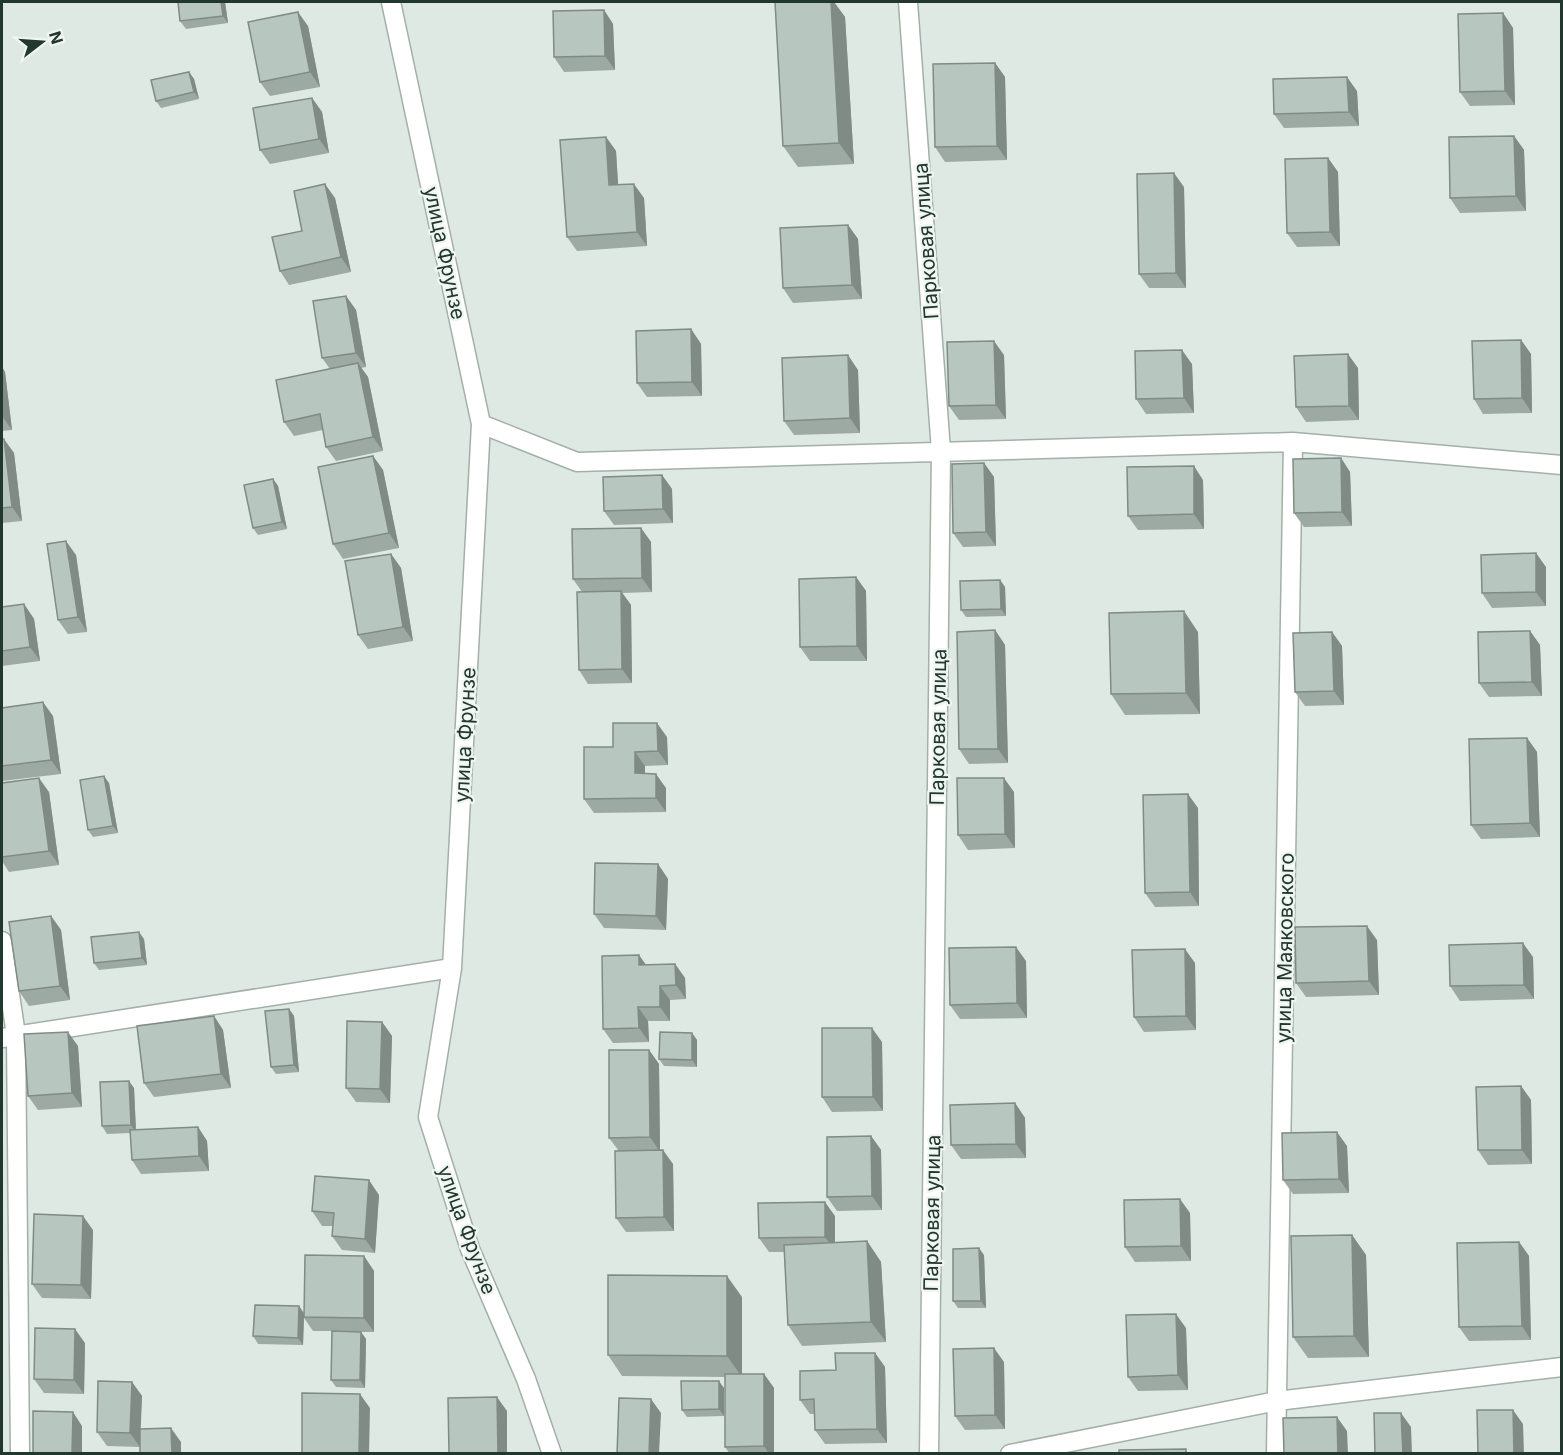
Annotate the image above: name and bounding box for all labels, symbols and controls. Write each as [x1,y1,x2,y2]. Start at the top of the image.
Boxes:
north arrow [12,12,72,72]
text: N [45,29,68,46]
street label: Парковая улица [909,162,943,320]
street label: улица Фрунзе [419,184,471,322]
street label: Парковая улица [925,648,951,806]
street label: улица Фрунзе [449,667,481,803]
street label: улица Маяковского [1271,852,1299,1044]
street label: Парковая улица [919,1134,945,1292]
street label: улица Фрунзе [433,1162,501,1298]

